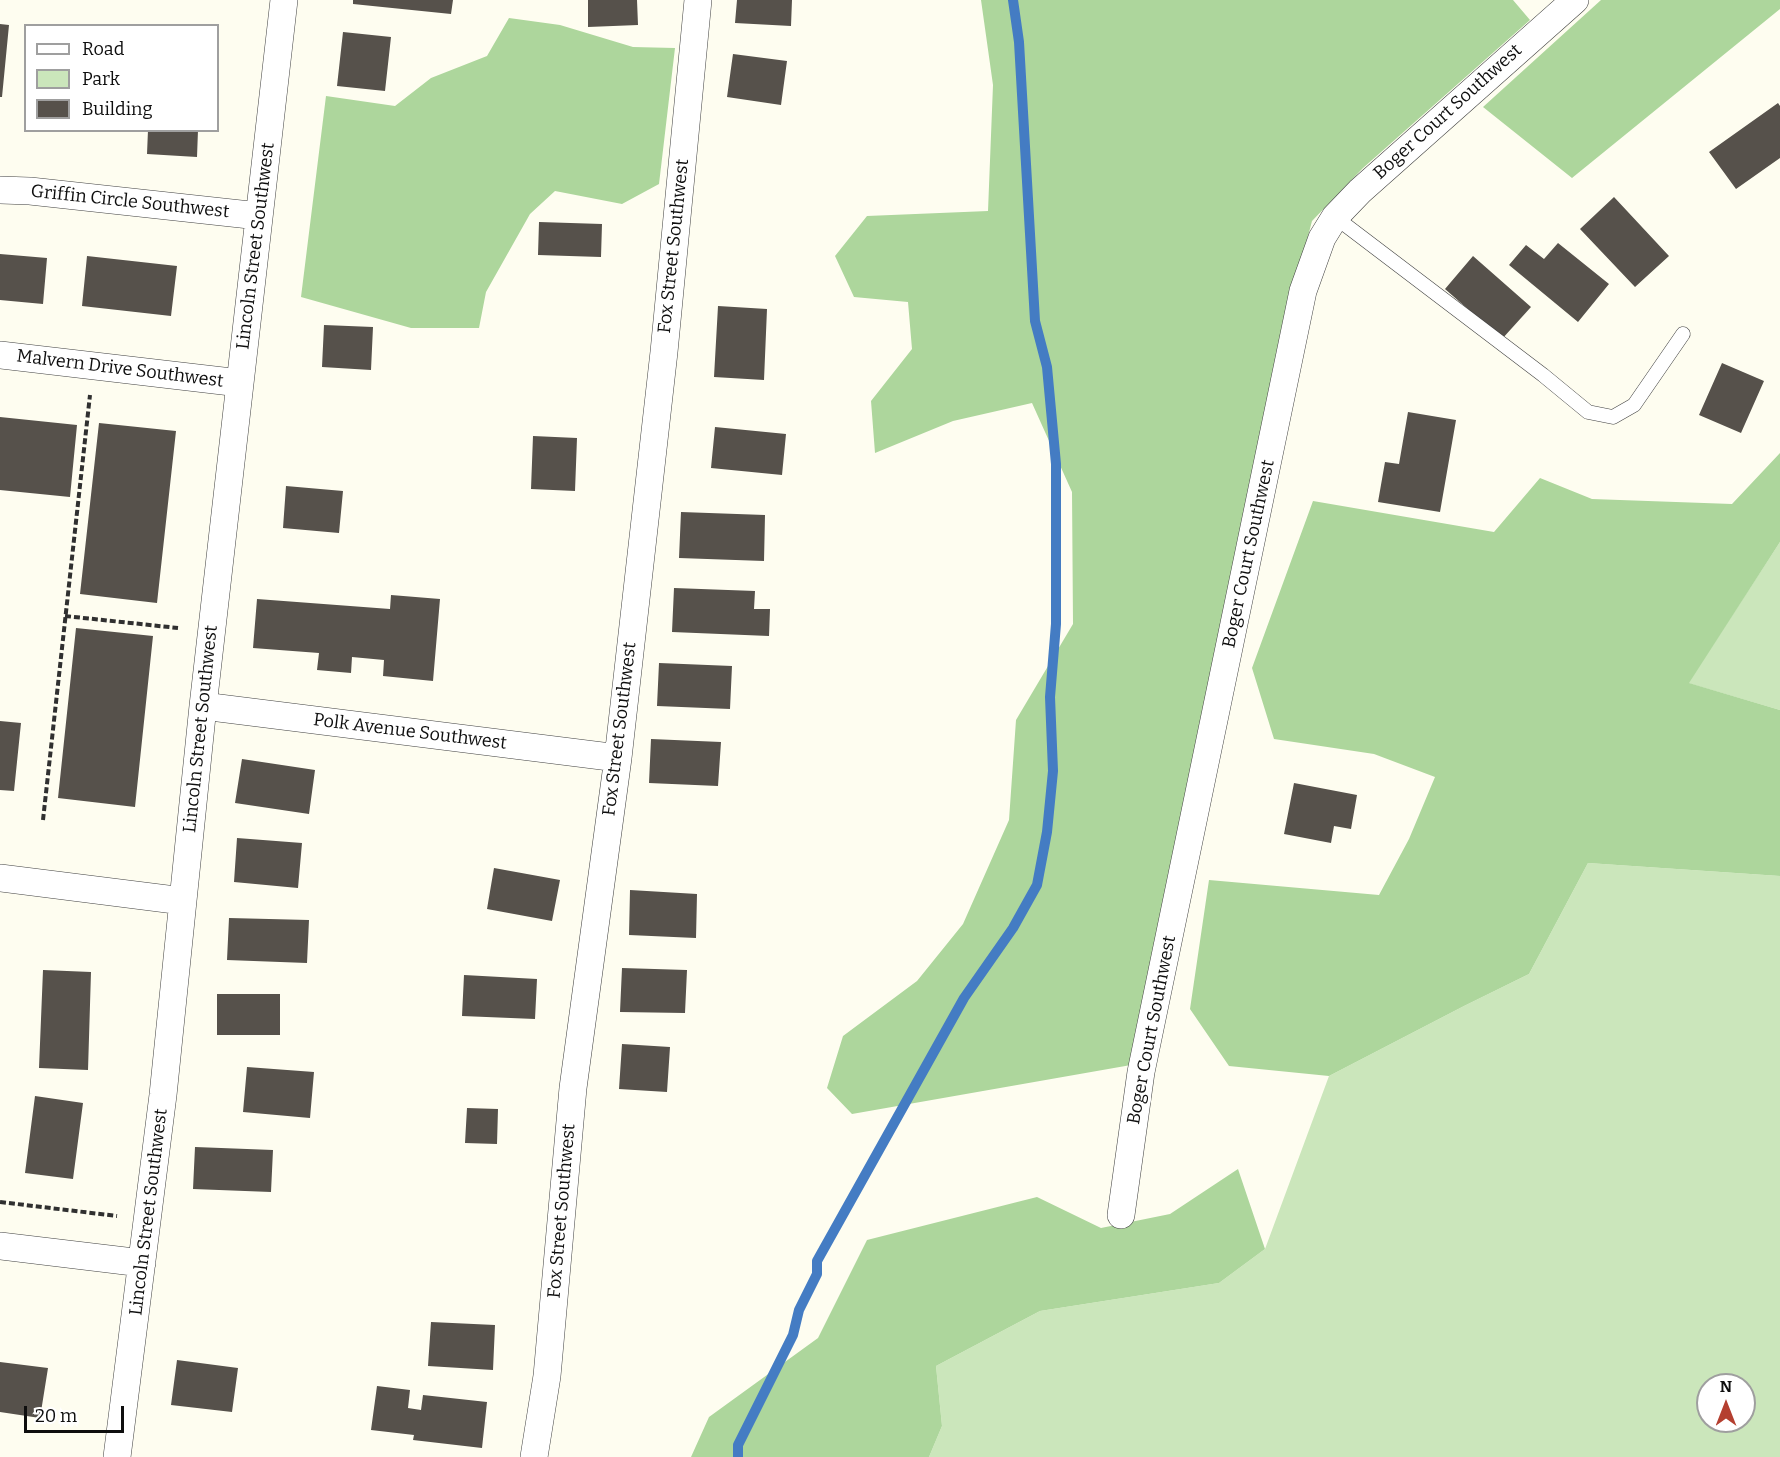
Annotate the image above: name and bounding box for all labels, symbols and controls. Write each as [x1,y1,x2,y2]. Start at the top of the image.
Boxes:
legend [24,24,219,132]
text: Road [82,38,124,60]
street label: Boger Court Southwest [1369,40,1527,184]
text: Park [82,68,120,90]
text: Building [82,98,153,120]
street label: Lincoln Street Southwest [233,141,279,351]
street label: Fox Street Southwest [654,158,694,334]
street label: Griffin Circle Southwest [30,181,230,223]
street label: Malvern Drive Southwest [15,346,225,392]
street label: Boger Court Southwest [1218,458,1280,650]
street label: Lincoln Street Southwest [179,624,223,834]
street label: Fox Street Southwest [599,641,641,817]
street label: Polk Avenue Southwest [312,709,508,755]
street label: Boger Court Southwest [1123,934,1181,1126]
street label: Lincoln Street Southwest [126,1107,172,1317]
street label: Fox Street Southwest [544,1123,580,1299]
north arrow [1696,1373,1756,1433]
text: N [1720,1377,1732,1396]
scale bar [27,1394,128,1432]
text: 20 m [35,1405,77,1427]

